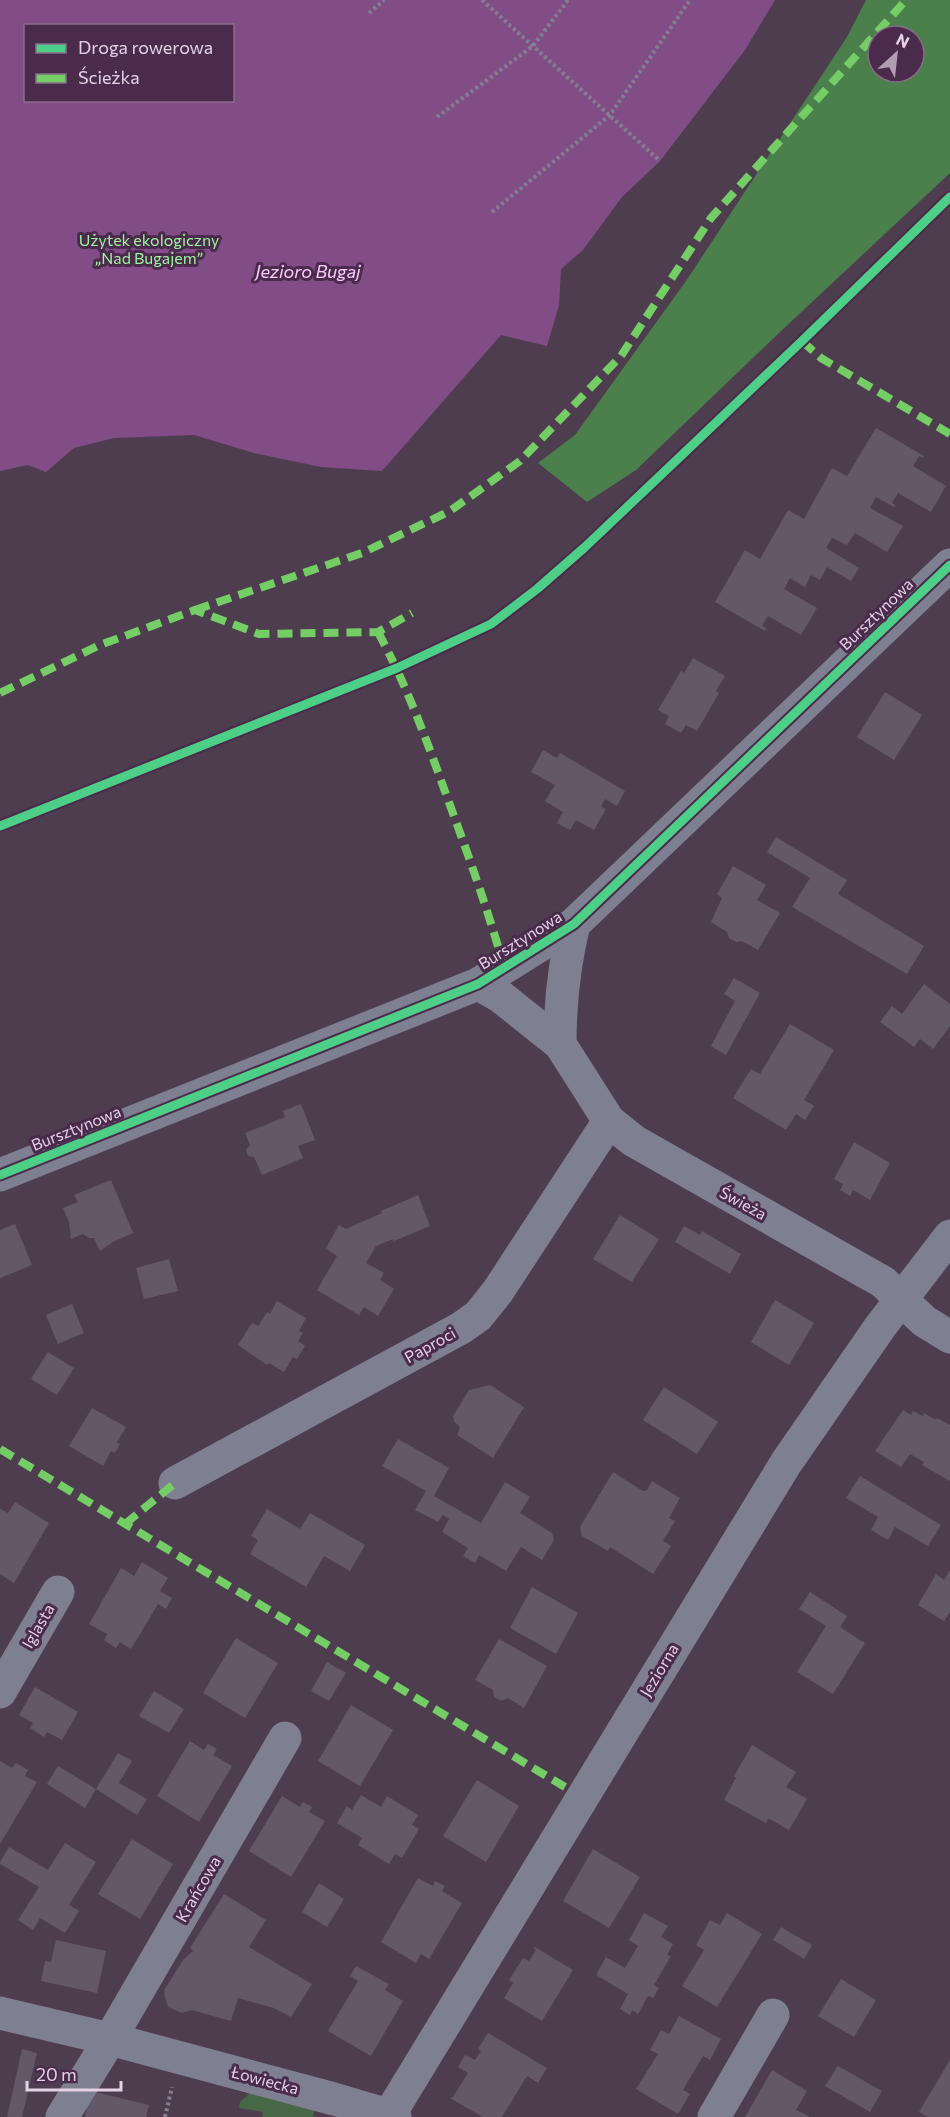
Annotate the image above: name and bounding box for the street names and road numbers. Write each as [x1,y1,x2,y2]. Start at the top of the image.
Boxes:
street label: Bursztynowa [835,574,916,653]
street label: Bursztynowa [474,906,565,973]
street label: Bursztynowa [28,1101,123,1154]
street label: Świeża [716,1182,770,1223]
street label: Paproci [401,1323,459,1366]
street label: Iglasta [17,1600,58,1651]
street label: Jeziorna [635,1640,682,1700]
street label: Krańcowa [171,1853,224,1925]
street label: Łowiecka [228,2061,301,2098]

